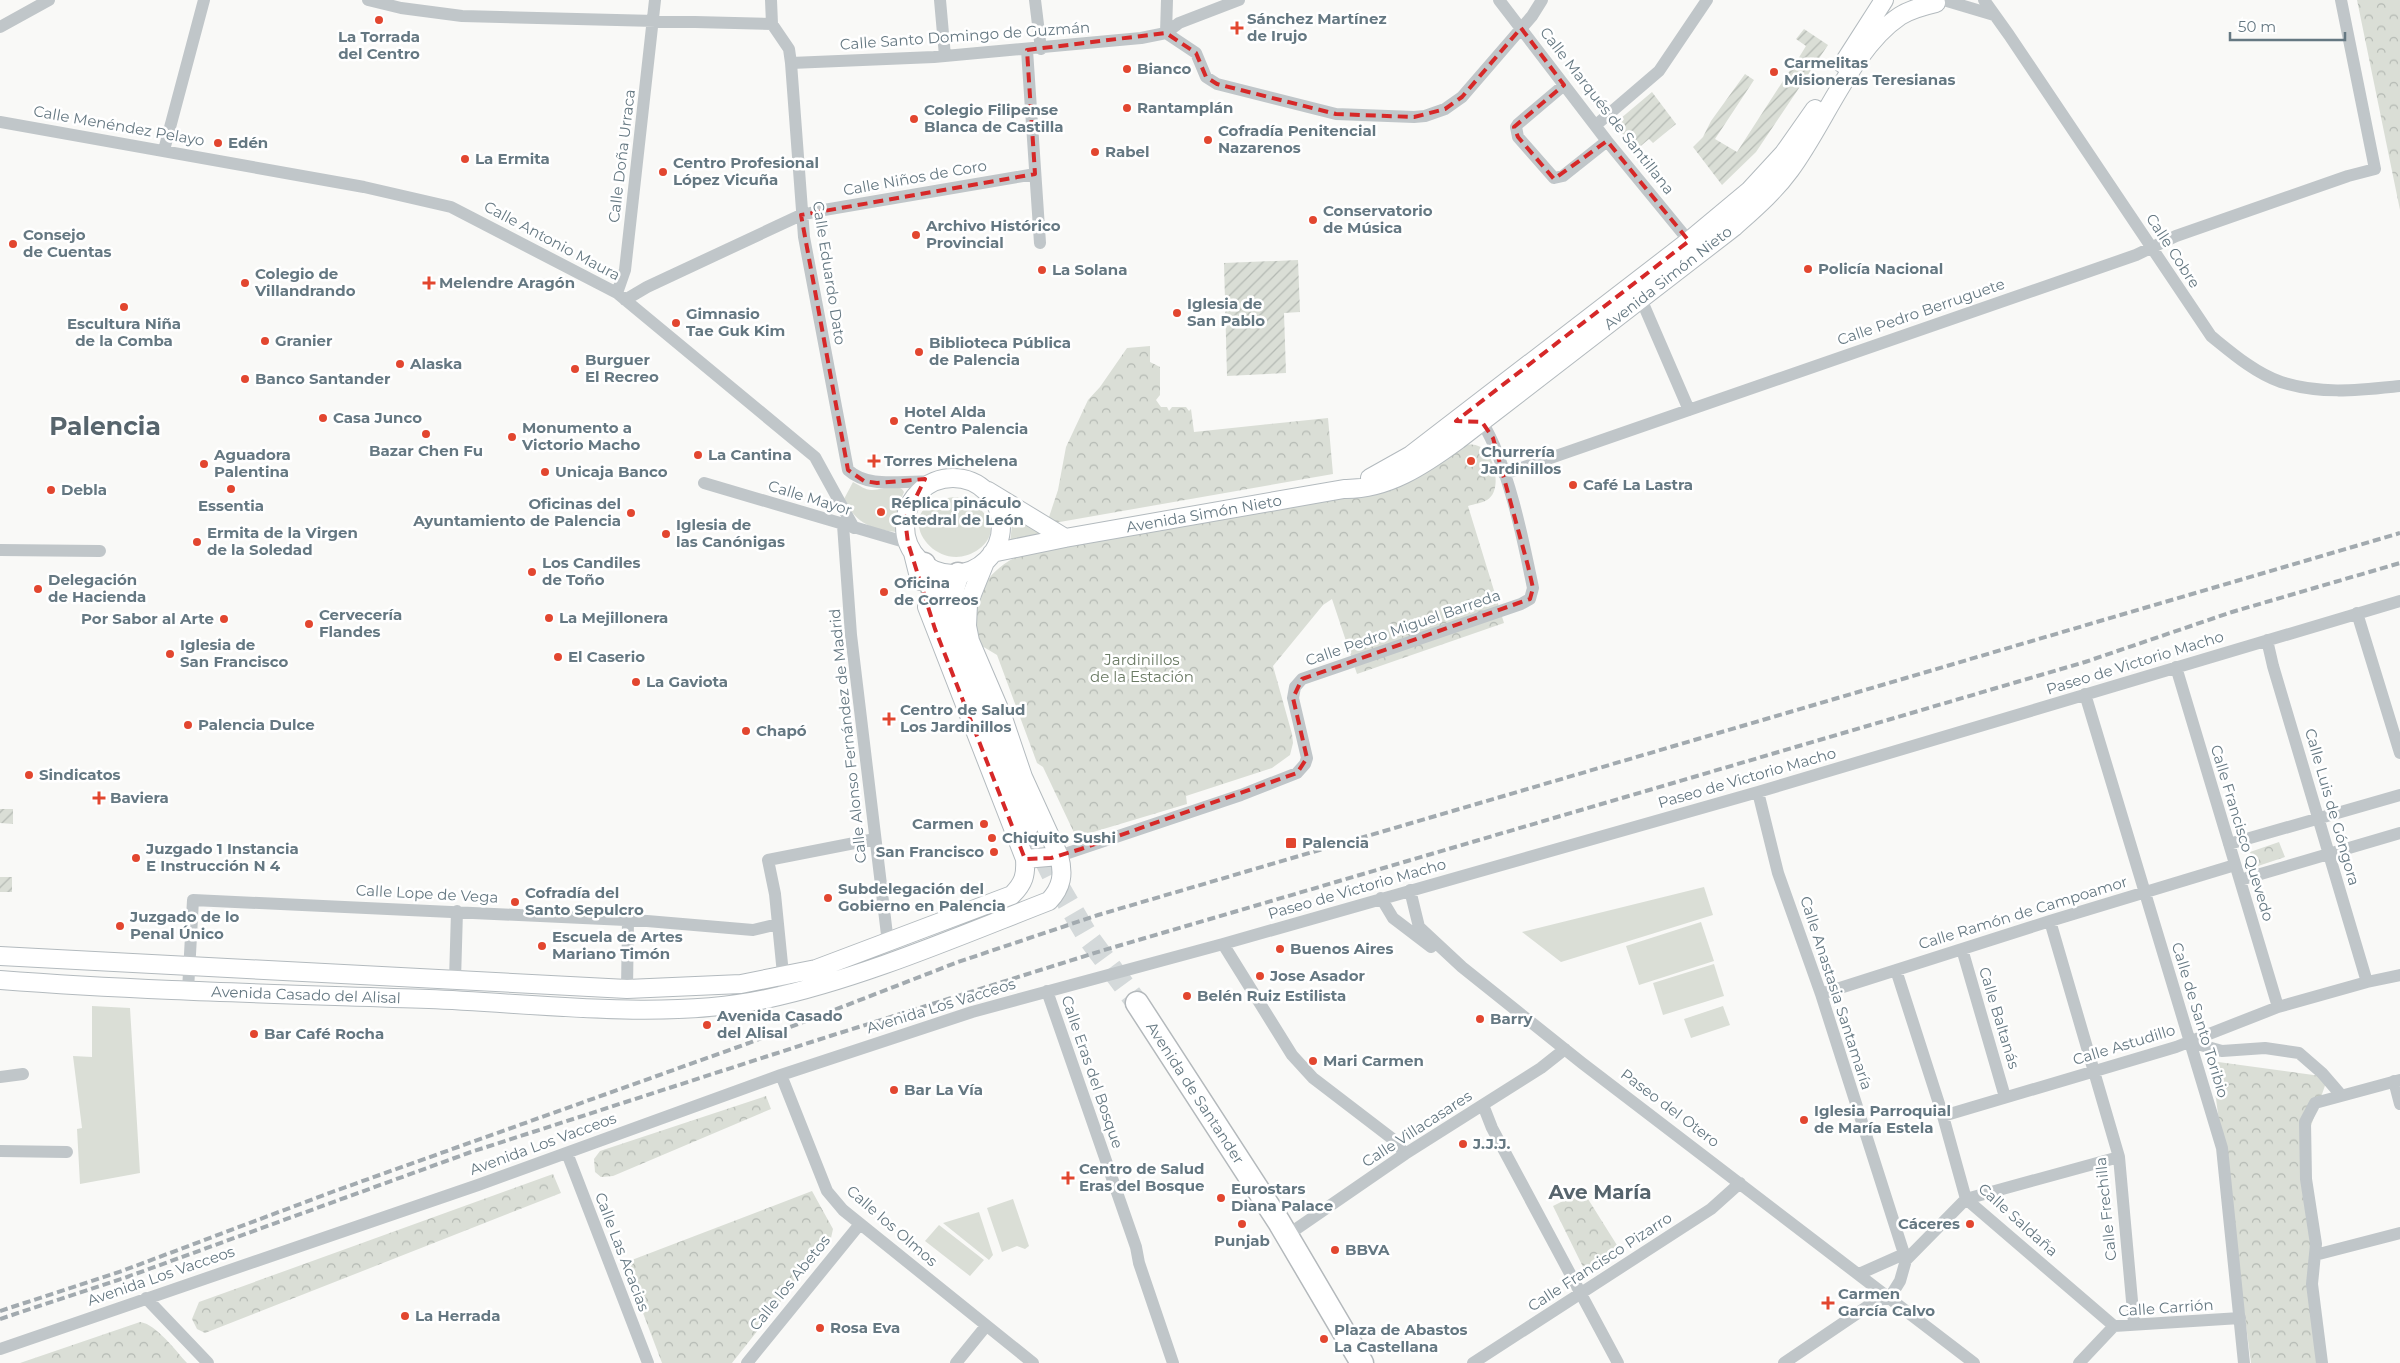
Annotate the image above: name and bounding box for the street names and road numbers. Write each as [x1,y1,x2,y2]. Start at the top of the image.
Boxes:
street label: Calle Santo Domingo de Guzmán [839,17,1091,54]
street label: Calle Marqués de Santillana [1536,23,1679,198]
street label: Calle Doña Urraca [604,88,639,224]
street label: Calle Menéndez Pelayo [32,101,206,150]
street label: Calle Niños de Coro [842,156,988,200]
street label: Calle Antonio Maura [481,197,624,285]
street label: Calle Eduardo Dato [809,200,850,346]
street label: Calle Cobre [2142,210,2205,292]
street label: Avenida Simón Nieto [1600,222,1736,334]
street label: Calle Pedro Berruguete [1835,274,2007,349]
street label: Calle Mayor [766,476,854,519]
street label: Avenida Simón Nieto [1125,490,1283,537]
street label: Calle Pedro Miguel Barreda [1303,585,1503,670]
street label: Calle Alonso Fernández de Madrid [825,608,870,864]
street label: Paseo de Victorio Macho [2044,626,2226,699]
street label: Calle Luis de Góngora [2301,726,2364,888]
street label: Calle Francisco Quevedo [2207,742,2278,923]
street label: Paseo de Victorio Macho [1656,743,1838,812]
street label: Paseo de Victorio Macho [1266,854,1448,923]
street label: Calle Ramón de Campoamor [1916,872,2130,953]
street label: Calle Lope de Vega [355,880,499,907]
street label: Calle Anastasia Santamaría [1796,894,1877,1092]
street label: Calle de Santo Toribio [2168,940,2233,1100]
street label: Calle Baltanás [1975,965,2024,1071]
street label: Avenida Los Vacceos [864,974,1018,1037]
street label: Avenida Casado del Alisal [211,982,401,1007]
street label: Calle Eras del Bosque [1057,993,1128,1151]
street label: Avenida de Santander [1142,1018,1249,1167]
street label: Calle Astudillo [2070,1020,2177,1069]
street label: Paseo del Otero [1617,1064,1724,1151]
street label: Calle Villacasares [1358,1086,1475,1171]
street label: Avenida Los Vacceos [467,1108,619,1179]
street label: Calle Frechilla [2091,1156,2120,1262]
street label: Calle Saldaña [1975,1179,2062,1260]
street label: Calle los Olmos [843,1181,942,1270]
street label: Calle Las Acacias [591,1190,654,1314]
street label: Calle Francisco Pizarro [1524,1208,1675,1315]
street label: Calle los Abetos [745,1231,834,1334]
street label: Avenida Los Vacceos [85,1241,237,1310]
street label: Calle Carrión [2118,1295,2214,1320]

